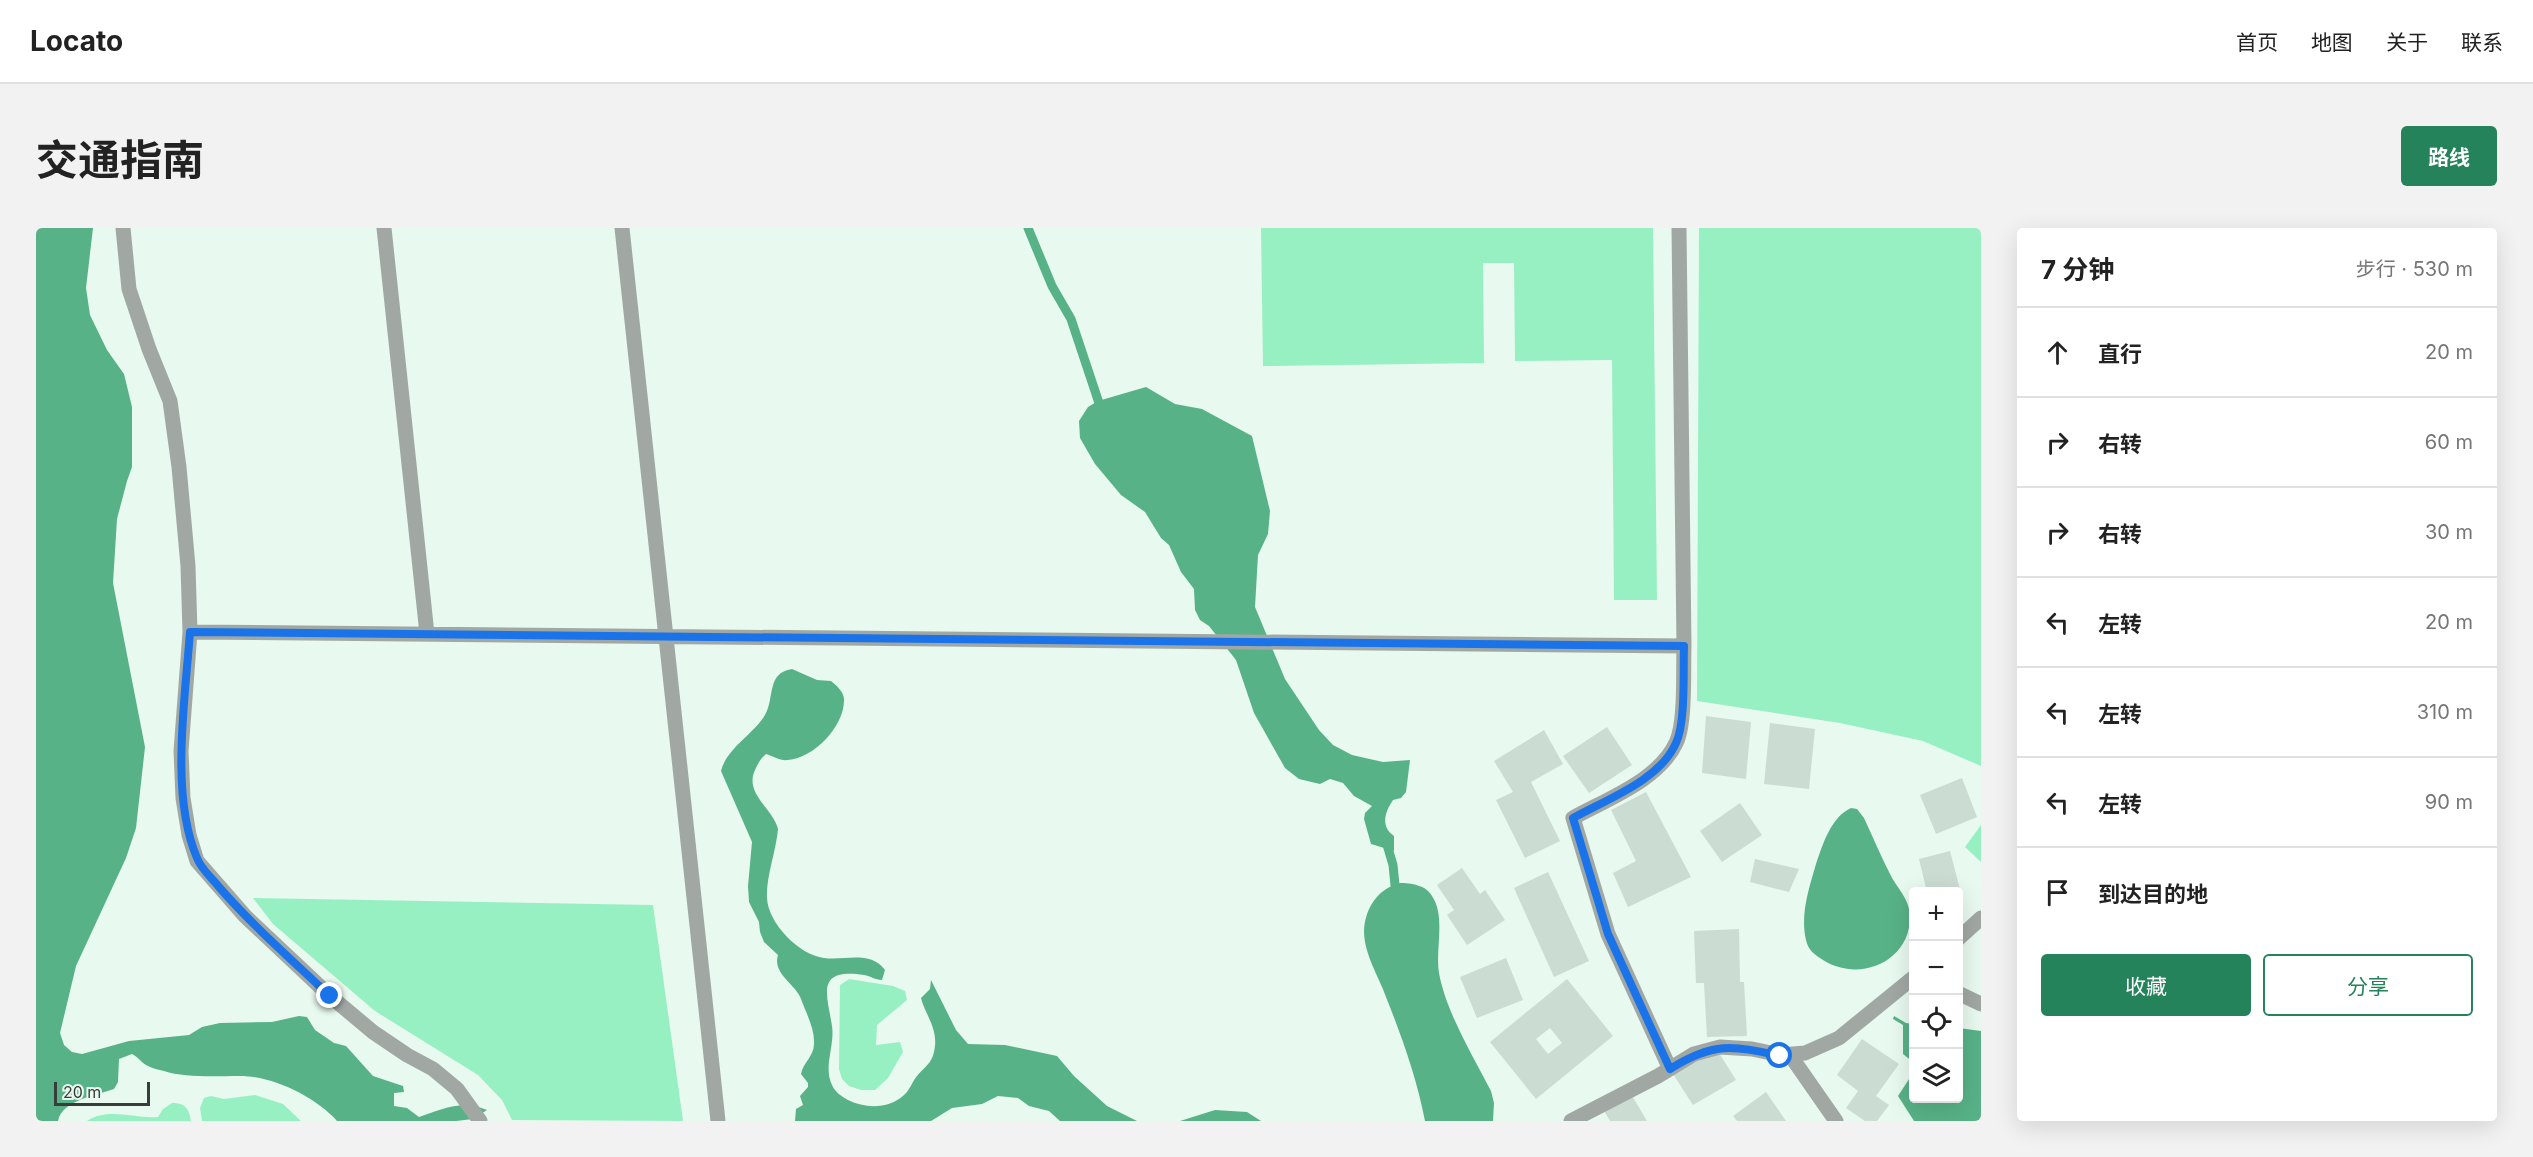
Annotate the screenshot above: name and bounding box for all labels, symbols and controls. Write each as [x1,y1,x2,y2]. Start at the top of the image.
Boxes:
text: Locato [30,24,123,58]
text: 首页 [2236,30,2278,55]
text: 地图 [2311,30,2353,55]
text: 关于 [2386,30,2428,55]
text: 联系 [2461,30,2503,55]
button: 路线 [2401,126,2497,186]
text: 交通指南 [36,134,204,185]
text: 7 分钟 [2041,254,2114,285]
text: 步行 · 530 m [2356,257,2473,281]
icon: ahead [2041,336,2074,369]
text: 20 m [2425,340,2473,364]
text: 直行 [2098,341,2142,367]
icon: right [2041,426,2074,459]
text: 60 m [2425,430,2473,454]
text: 右转 [2098,431,2142,457]
icon: right [2041,516,2074,549]
text: 30 m [2425,520,2473,544]
text: 右转 [2098,521,2142,547]
icon: left [2041,606,2074,639]
text: 20 m [2425,610,2473,634]
text: 左转 [2098,611,2142,637]
icon: left [2041,696,2074,729]
text: 310 m [2417,700,2473,724]
text: 左转 [2098,701,2142,727]
icon: left [2041,786,2074,819]
text: 90 m [2425,790,2473,814]
text: 左转 [2098,791,2142,817]
icon: arrive [2041,876,2074,909]
text: 到达目的地 [2098,881,2208,907]
map controls [1909,887,1963,1103]
button: + [1909,887,1963,941]
button: − [1909,941,1963,995]
button: 收藏 [2041,954,2251,1016]
button: 分享 [2263,954,2473,1016]
route end [316,982,342,1008]
button: locate [1909,995,1963,1049]
route start [1766,1042,1792,1068]
button: layers [1909,1049,1963,1103]
scale bar [54,1079,150,1106]
text: 20 m [63,1082,101,1102]

